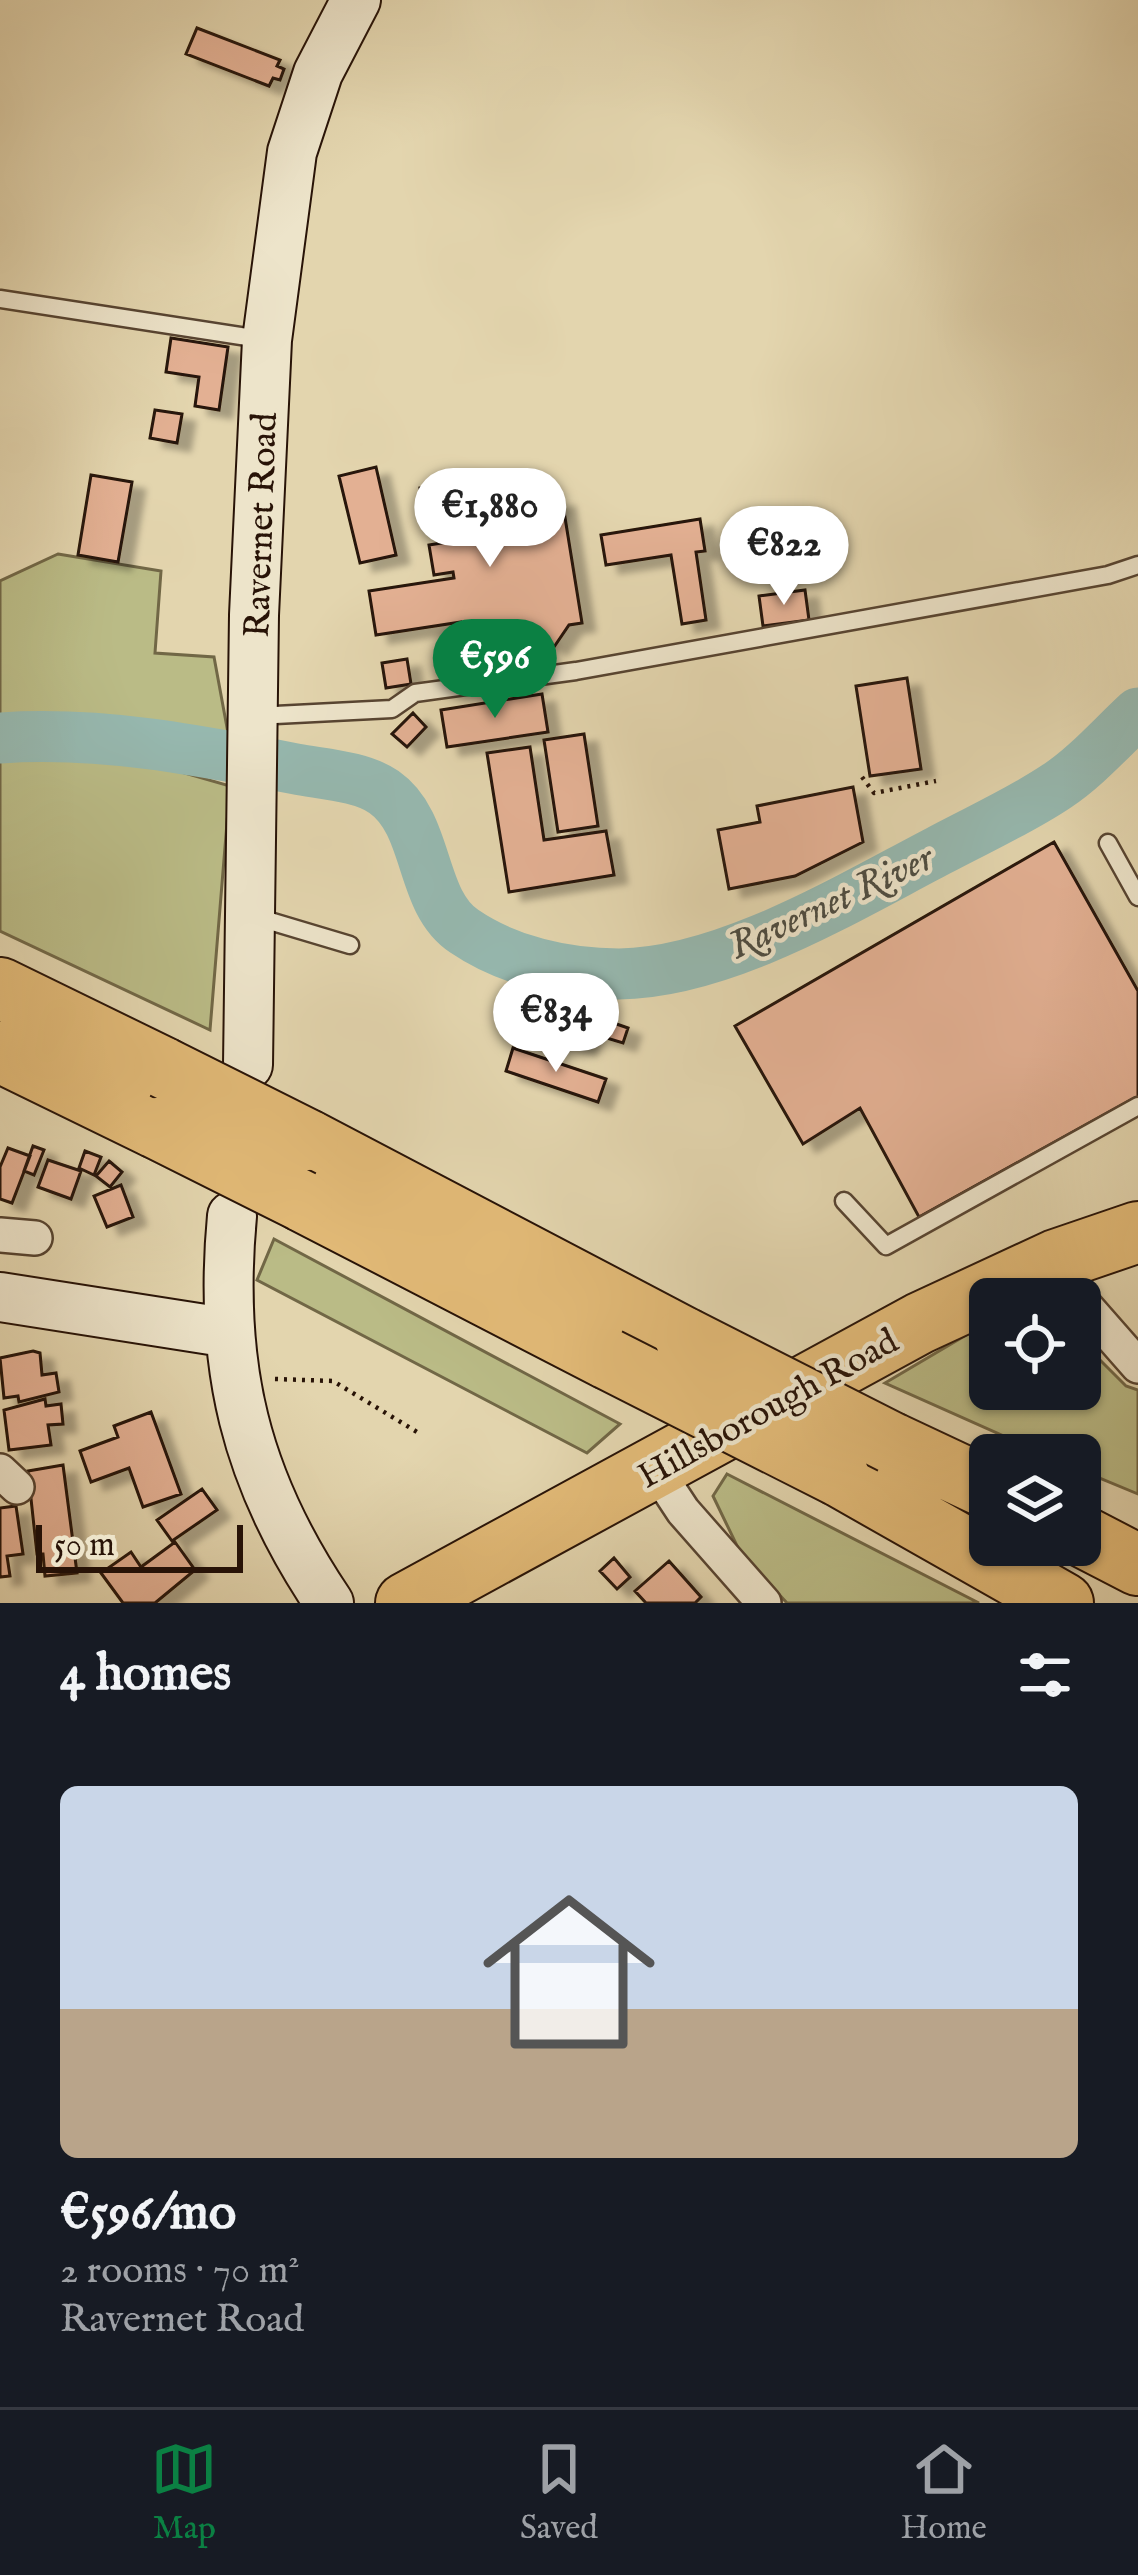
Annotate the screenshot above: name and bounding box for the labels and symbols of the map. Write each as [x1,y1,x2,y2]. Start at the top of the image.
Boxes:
street label: Ravernet Road [235,411,289,638]
pin: €1,880 [392,468,588,570]
pin: €822 [713,506,855,608]
pin: €596 [424,619,566,721]
water label: Ravernet River [721,834,943,972]
pin: €834 [485,973,627,1075]
street label: Hillsborough Road [630,1319,907,1500]
scale bar [36,1519,243,1572]

